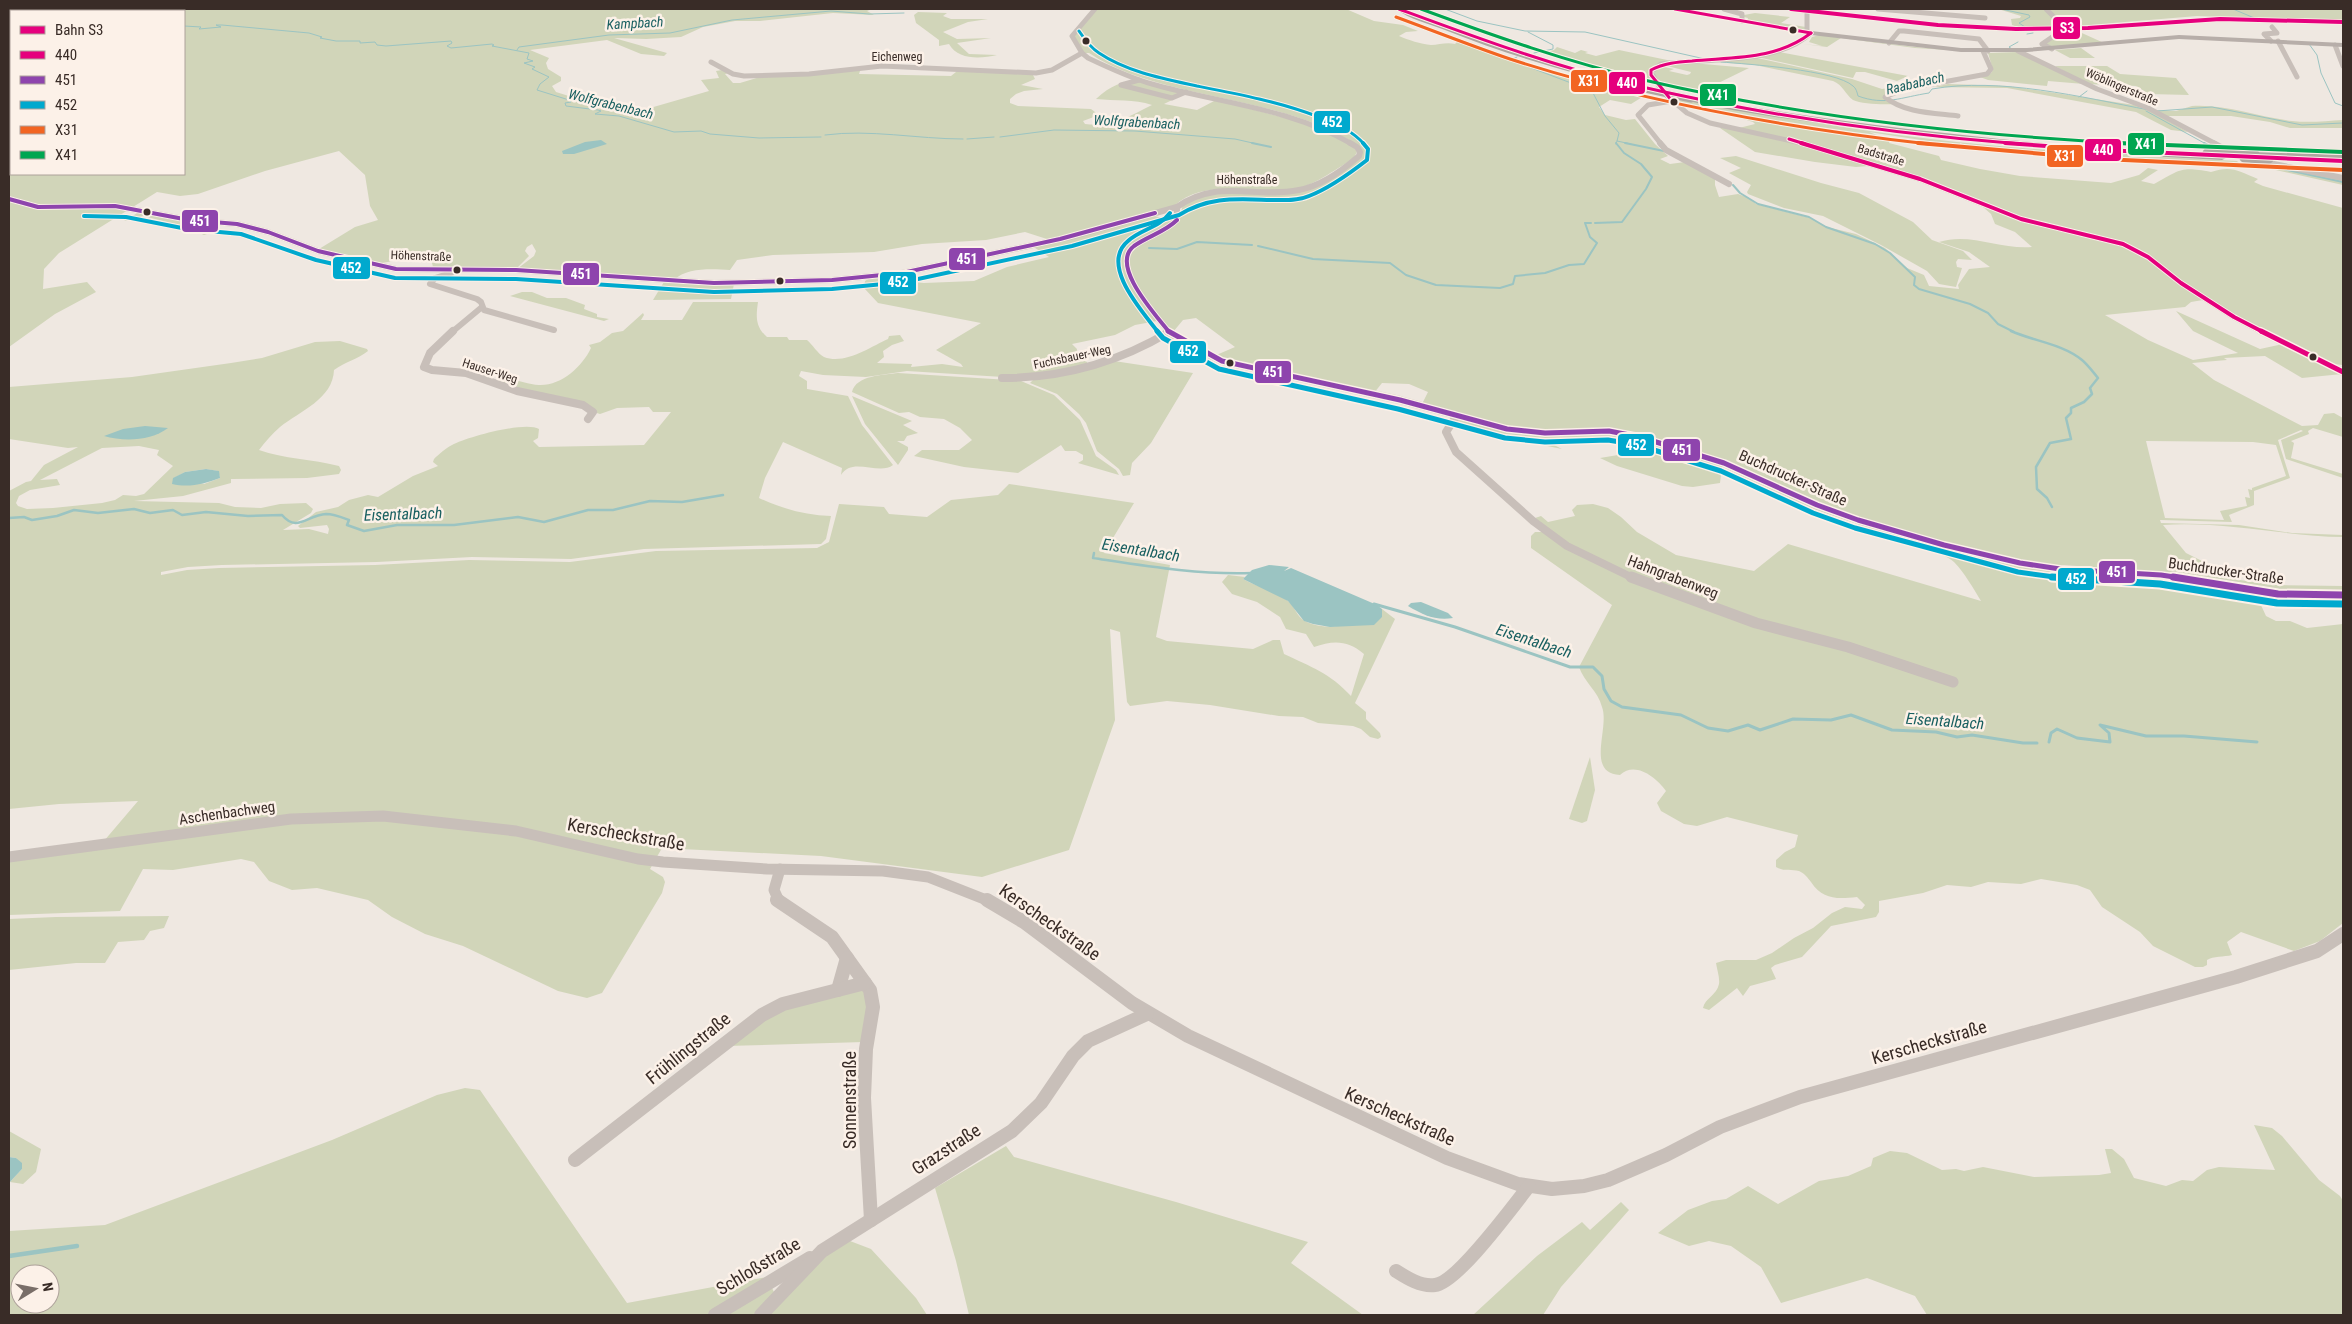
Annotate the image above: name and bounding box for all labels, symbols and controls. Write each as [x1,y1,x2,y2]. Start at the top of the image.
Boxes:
legend [10,10,185,175]
water label: Kampbach [606,14,664,32]
line badge: S3 [2052,16,2081,40]
text: S3 [2060,20,2074,36]
text: Bahn S3 [55,21,104,39]
unlabelled marker [1788,25,1798,35]
unlabelled marker [1081,36,1091,46]
text: 440 [55,46,77,64]
street label: Eichenweg [872,50,922,64]
street label: Wöblingerstraße [2084,65,2161,109]
line badge: X31 [1570,69,1608,93]
water label: Raababach [1884,69,1946,97]
text: 451 [55,71,77,89]
line badge: 440 [1608,71,1646,95]
text: X31 [1578,73,1600,89]
text: 440 [1616,75,1638,91]
line badge: X41 [1699,83,1737,107]
water label: Wolfgrabenbach [567,86,655,122]
text: X41 [1707,87,1729,103]
text: 452 [55,96,77,114]
unlabelled marker [1669,97,1679,107]
line badge: 452 [1313,110,1351,134]
water label: Wolfgrabenbach [1093,112,1181,132]
text: 452 [1321,114,1343,130]
text: X31 [55,121,78,139]
line badge: X41 [2127,132,2165,156]
text: X41 [2135,136,2157,152]
line badge: 440 [2084,138,2122,162]
street label: Badstraße [1856,141,1907,169]
text: 440 [2092,142,2114,158]
line badge: X31 [2046,144,2084,168]
text: X41 [55,146,78,164]
text: X31 [2054,148,2076,164]
street label: Höhenstraße [1217,173,1278,187]
unlabelled marker [142,207,152,217]
line badge: 451 [181,209,219,233]
text: 451 [189,213,211,229]
line badge: 451 [948,247,986,271]
street label: Höhenstraße [390,248,452,264]
text: 451 [956,251,978,267]
line badge: 452 [332,256,371,280]
text: 452 [340,260,362,276]
line badge: 451 [562,262,600,286]
unlabelled marker [452,265,462,275]
text: 451 [570,266,592,282]
line badge: 452 [879,271,917,295]
text: 452 [887,274,909,290]
unlabelled marker [775,276,785,286]
line badge: 452 [1169,340,1207,364]
street label: Fuchsbauer-Weg [1032,342,1112,372]
text: 452 [1177,343,1199,359]
unlabelled marker [2308,352,2318,362]
street label: Hauser-Weg [461,355,519,387]
unlabelled marker [1225,358,1235,368]
line badge: 451 [1254,360,1292,384]
text: 451 [1262,364,1284,380]
line badge: 452 [1617,433,1655,457]
text: 452 [1625,437,1647,453]
line badge: 451 [1662,438,1701,462]
text: 451 [1671,442,1693,458]
street label: Buchdrucker-Straße [1736,446,1850,510]
water label: Eisentalbach [363,503,443,525]
water label: Eisentalbach [1101,534,1181,566]
street label: Hahngrabenweg [1625,551,1721,603]
street label: Buchdrucker-Straße [2167,554,2285,588]
line badge: 451 [2098,560,2136,584]
text: 451 [2106,564,2128,580]
line badge: 452 [2057,567,2095,591]
text: 452 [2065,571,2087,587]
water label: Eisentalbach [1494,620,1574,662]
water label: Eisentalbach [1905,709,1985,733]
street label: Aschenbachweg [178,797,276,829]
street label: Kerscheckstraße [566,813,686,855]
street label: Kerscheckstraße [995,879,1105,965]
street label: Frühlingstraße [642,1008,734,1088]
street label: Kerscheckstraße [1869,1016,1989,1068]
street label: Sonnenstraße [839,1051,860,1149]
street label: Kerscheckstraße [1342,1082,1458,1150]
street label: Grazstraße [908,1119,984,1179]
street label: Schloßstraße [712,1233,804,1299]
north arrow [10,1264,60,1314]
text: N [39,1281,56,1292]

